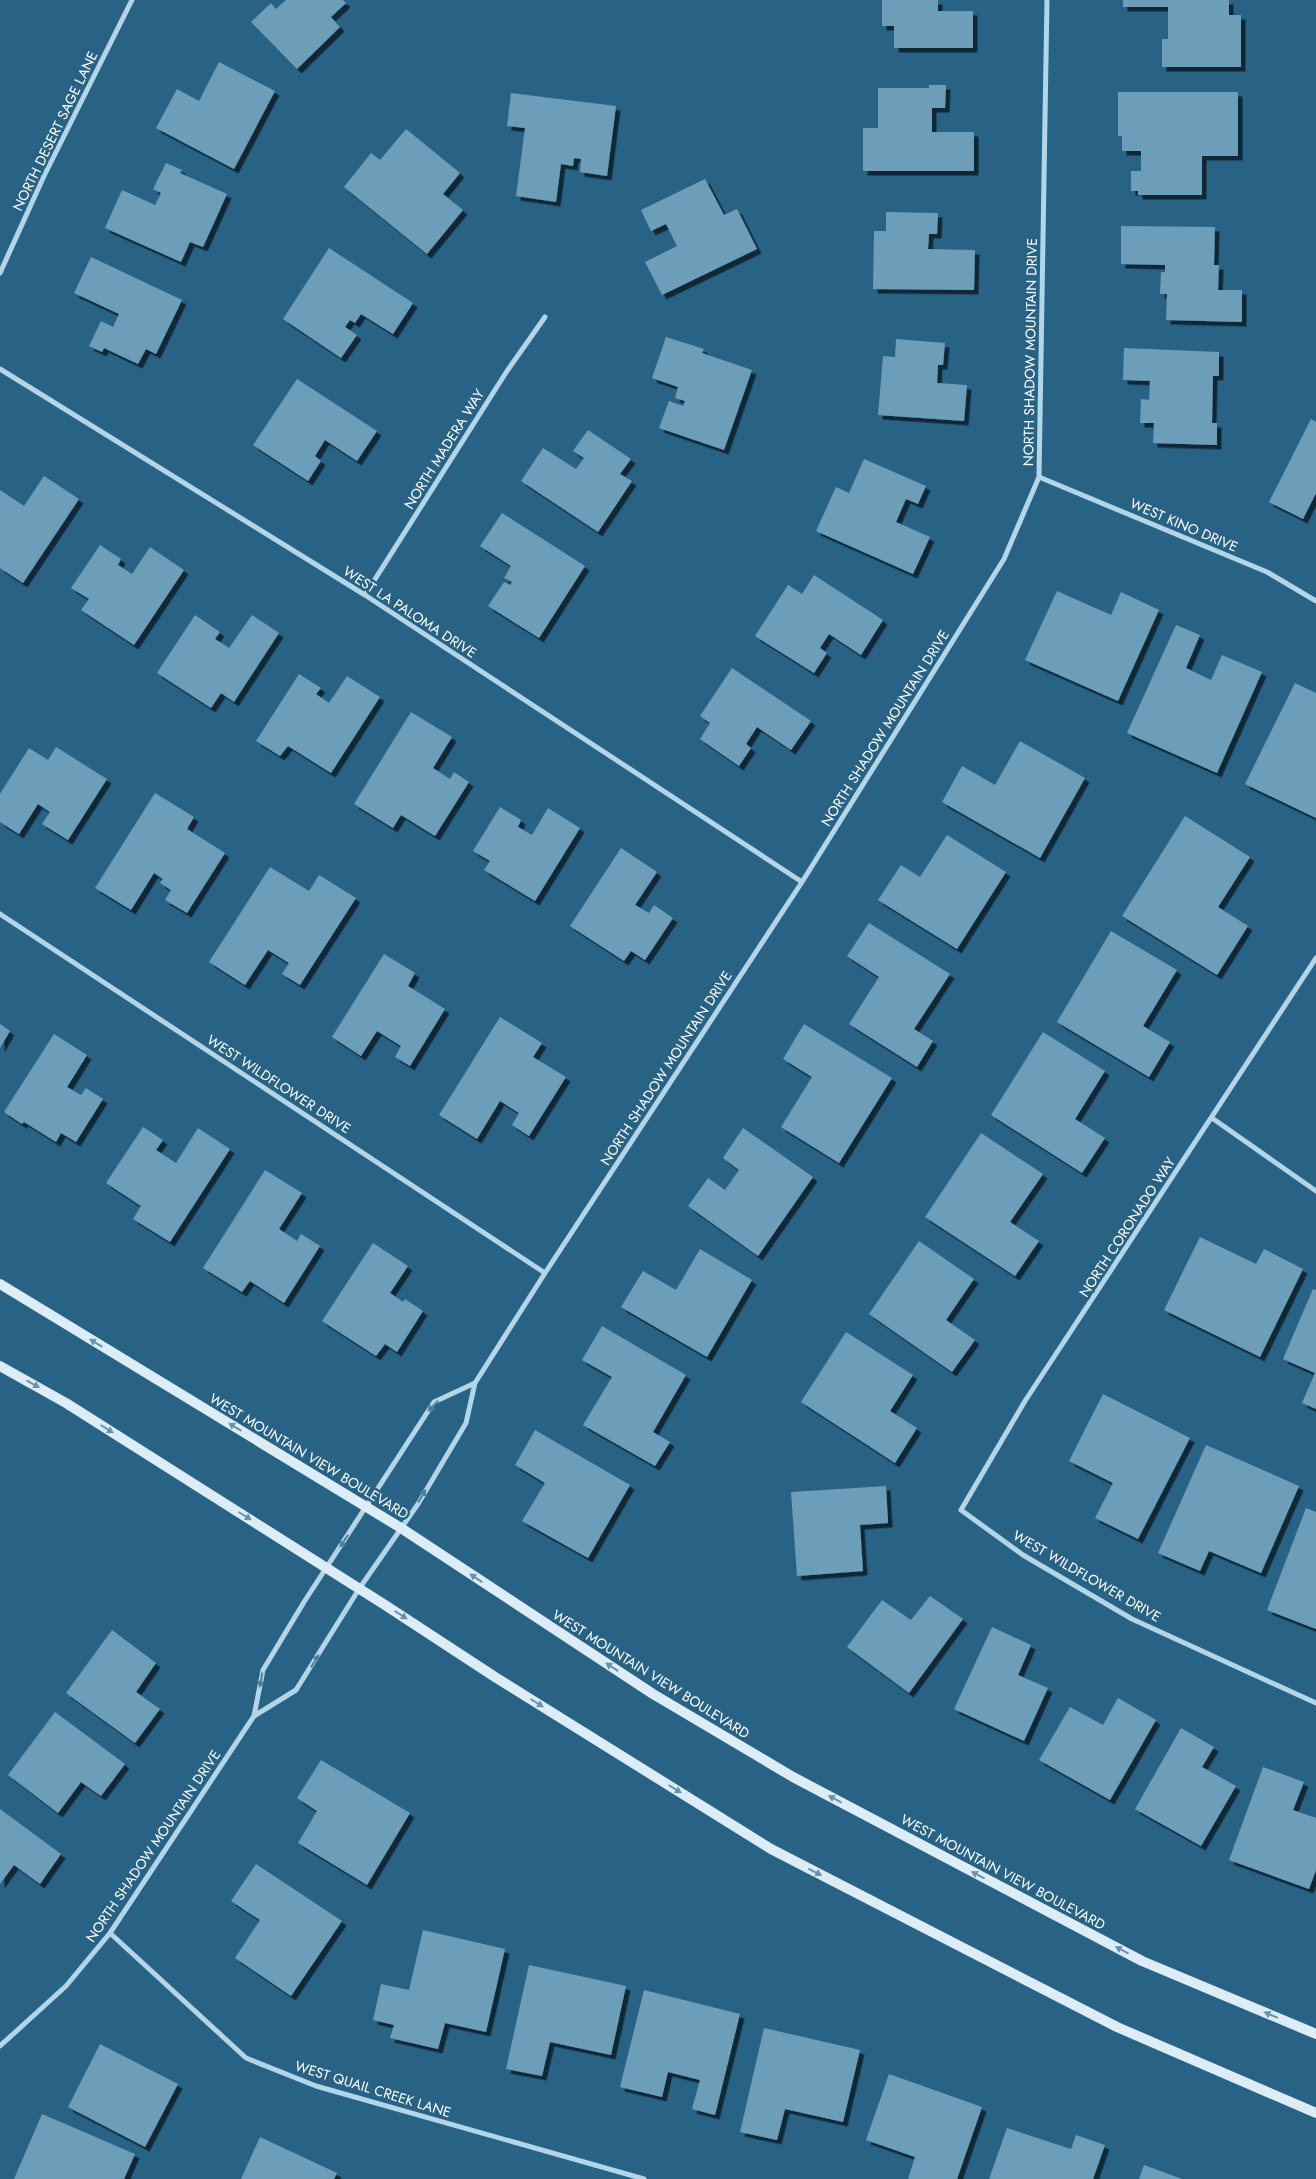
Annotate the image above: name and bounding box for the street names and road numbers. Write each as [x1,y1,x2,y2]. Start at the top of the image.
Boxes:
street label: NORTH DESERT SAGE LANE [8,48,102,214]
street label: NORTH SHADOW MOUNTAIN DRIVE [1018,238,1042,466]
street label: NORTH MADERA WAY [399,385,489,513]
street label: WEST KINO DRIVE [1127,493,1241,557]
street label: WEST LA PALOMA DRIVE [339,561,481,663]
street label: NORTH SHADOW MOUNTAIN DRIVE [816,626,954,830]
street label: NORTH SHADOW MOUNTAIN DRIVE [595,967,737,1169]
street label: WEST WILDFLOWER DRIVE [203,1030,355,1138]
street label: NORTH CORONADO WAY [1074,1153,1180,1301]
street label: WEST MOUNTAIN VIEW BOULEVARD [206,1388,412,1524]
street label: WEST WILDFLOWER DRIVE [1009,1525,1165,1627]
street label: WEST MOUNTAIN VIEW BOULEVARD [548,1605,754,1743]
street label: NORTH SHADOW MOUNTAIN DRIVE [81,1746,225,1946]
street label: WEST MOUNTAIN VIEW BOULEVARD [897,1809,1109,1935]
street label: WEST QUAIL CREEK LANE [292,2056,454,2122]

